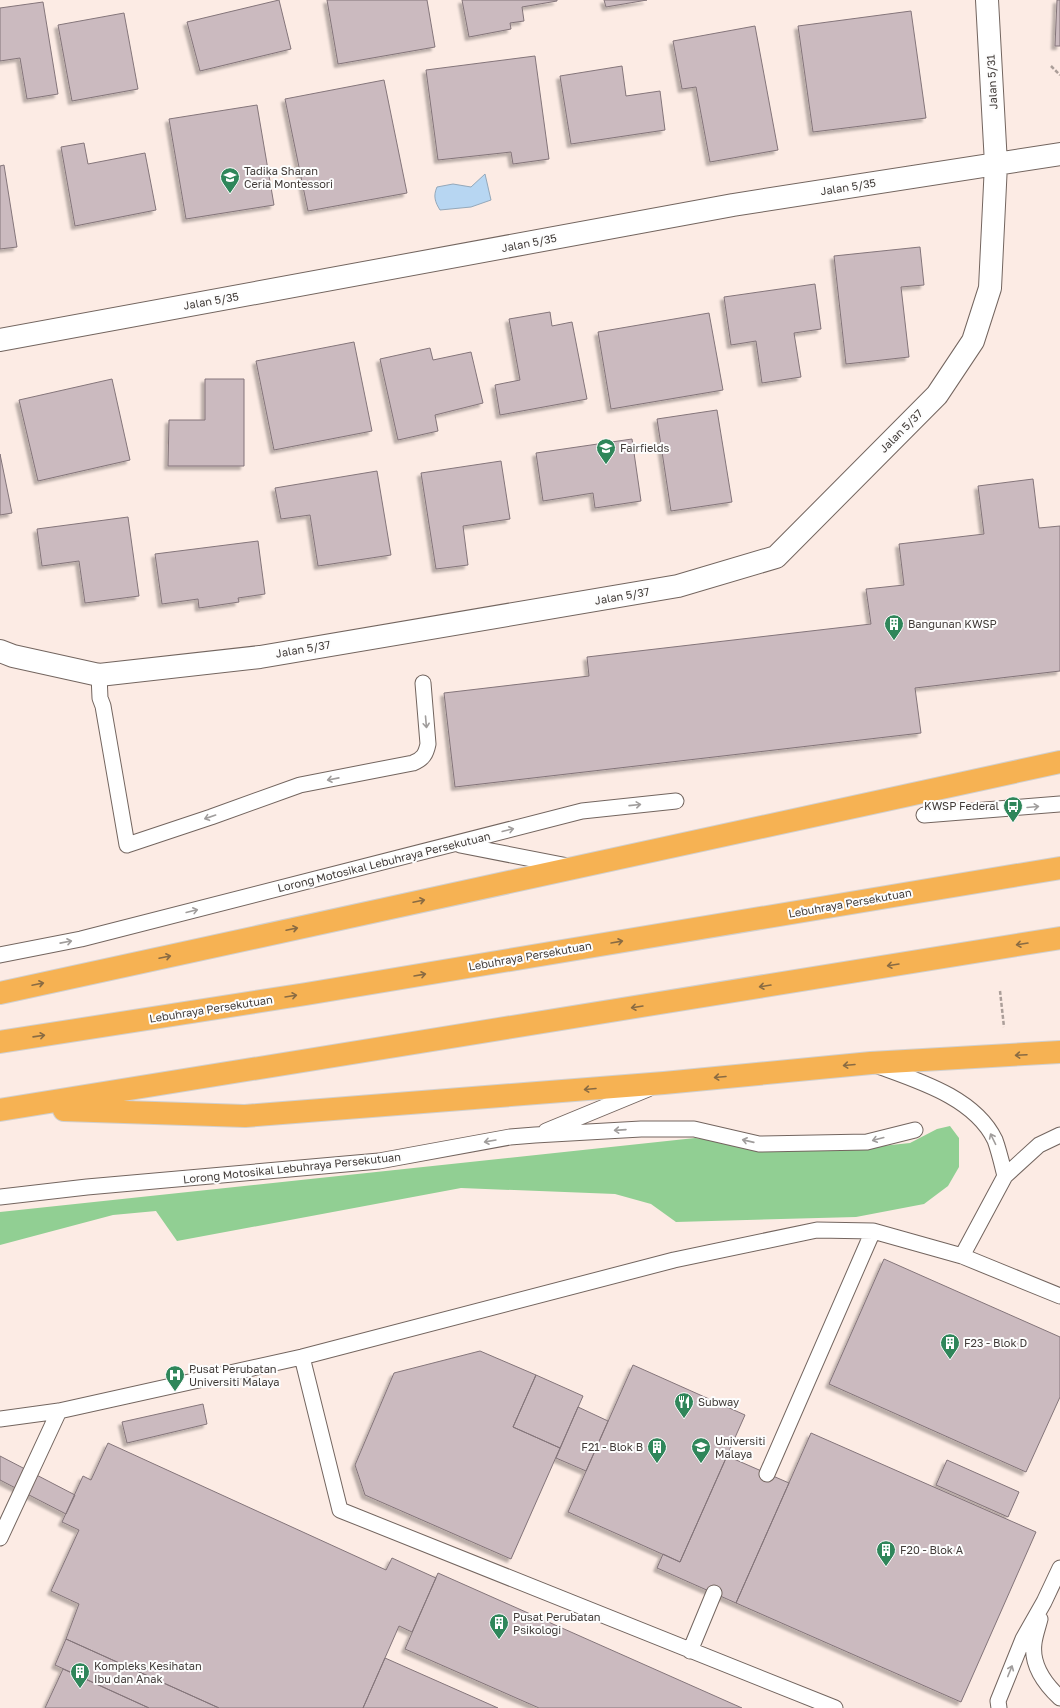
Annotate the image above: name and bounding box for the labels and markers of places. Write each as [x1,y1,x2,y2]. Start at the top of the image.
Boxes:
place label: Tadika Sharan Ceria Montessori [244,164,333,190]
school or university icon: Tadika Sharan Ceria Montessori [219,166,241,194]
school or university icon: Fairfields [595,437,617,465]
place label: Fairfields [620,441,670,454]
building icon: Bangunan KWSP [883,613,905,641]
place label: Bangunan KWSP [908,617,997,630]
bus stop icon: KWSP Federal [1002,795,1024,823]
place label: KWSP Federal [924,799,999,812]
building icon: F23 - Blok D [939,1332,961,1360]
place label: F23 - Blok D [964,1336,1027,1349]
place label: Pusat Perubatan Universiti Malaya [189,1362,279,1388]
hospital icon: Pusat Perubatan Universiti Malaya [164,1364,186,1392]
restaurant icon: Subway [673,1391,695,1419]
place label: Subway [698,1395,739,1408]
place label: Universiti Malaya [715,1434,766,1460]
building icon: F21 - Blok B [646,1436,668,1464]
school or university icon: Universiti Malaya [690,1436,712,1464]
place label: F21 - Blok B [581,1440,643,1453]
building icon: F20 - Blok A [875,1539,897,1567]
place label: F20 - Blok A [900,1543,964,1556]
place label: Pusat Perubatan Psikologi [513,1610,601,1636]
building icon: Pusat Perubatan Psikologi [488,1612,510,1640]
place label: Kompleks Kesihatan Ibu dan Anak [94,1659,202,1685]
building icon: Kompleks Kesihatan Ibu dan Anak [69,1661,91,1689]

